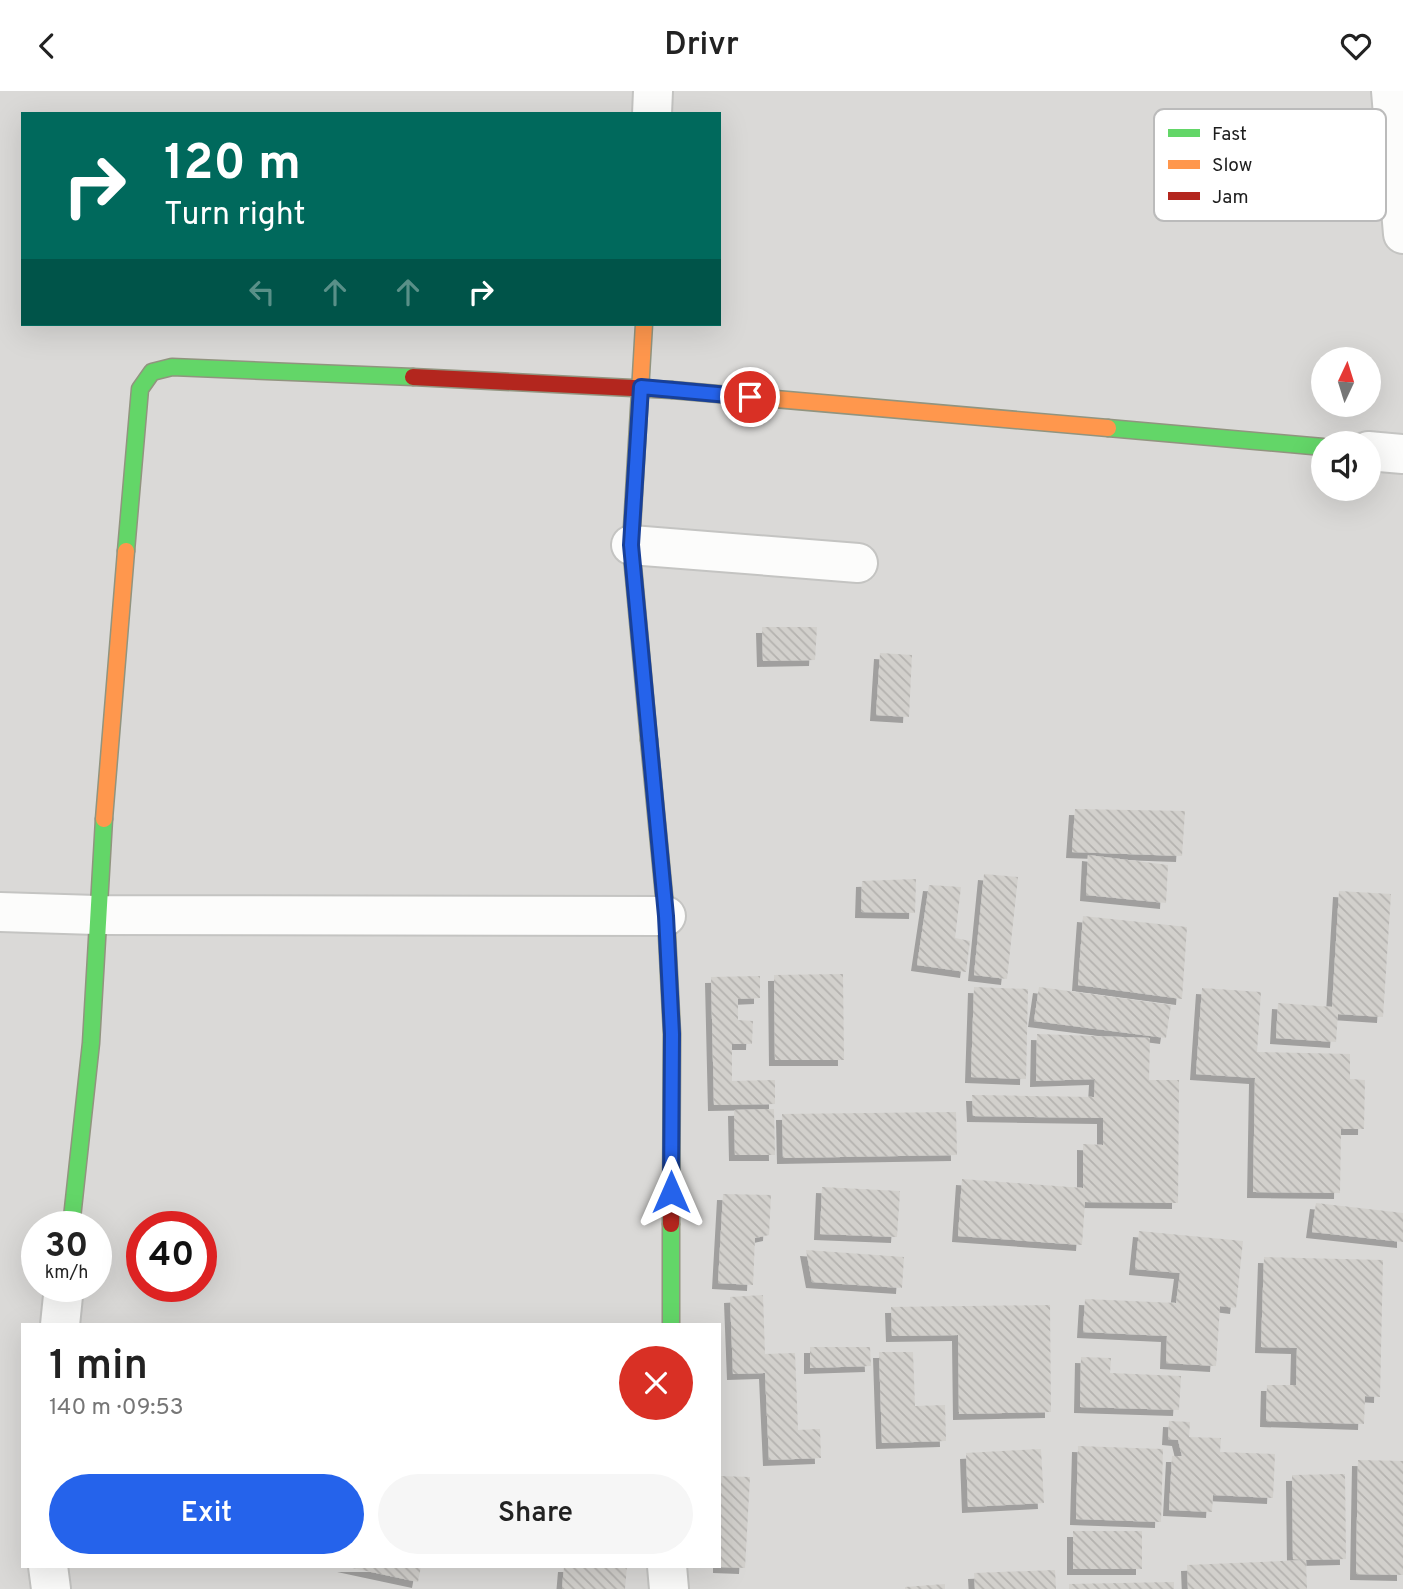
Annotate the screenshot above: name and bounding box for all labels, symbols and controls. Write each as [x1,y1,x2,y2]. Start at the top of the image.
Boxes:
text: Drivr [664,26,739,66]
icon: back [28,27,66,65]
icon: heart [1337,27,1375,65]
legend [1154,109,1386,221]
text: Fast [1212,123,1247,147]
text: 120 m [164,135,301,197]
icon: right [49,140,140,231]
text: Slow [1212,154,1252,178]
text: Jam [1212,186,1249,210]
text: Turn right [164,196,306,236]
icon: left [243,273,281,311]
icon: ahead [316,273,354,311]
icon: ahead [389,273,427,311]
icon: right [462,273,500,311]
north arrow [1311,347,1381,417]
map controls [1311,347,1381,501]
pin [720,367,780,427]
icon: arrive [731,378,769,416]
button: sound [1311,431,1381,501]
position arrow [634,1155,708,1229]
speed limit sign: 40 [126,1211,217,1302]
text: 30 [45,1225,88,1269]
text: km/h [45,1262,88,1285]
text: 1 min [49,1341,148,1394]
button: close [619,1346,693,1420]
text: 140 m · 09:53 [49,1394,184,1423]
button: Exit [49,1474,364,1554]
button: Share [378,1474,693,1554]

